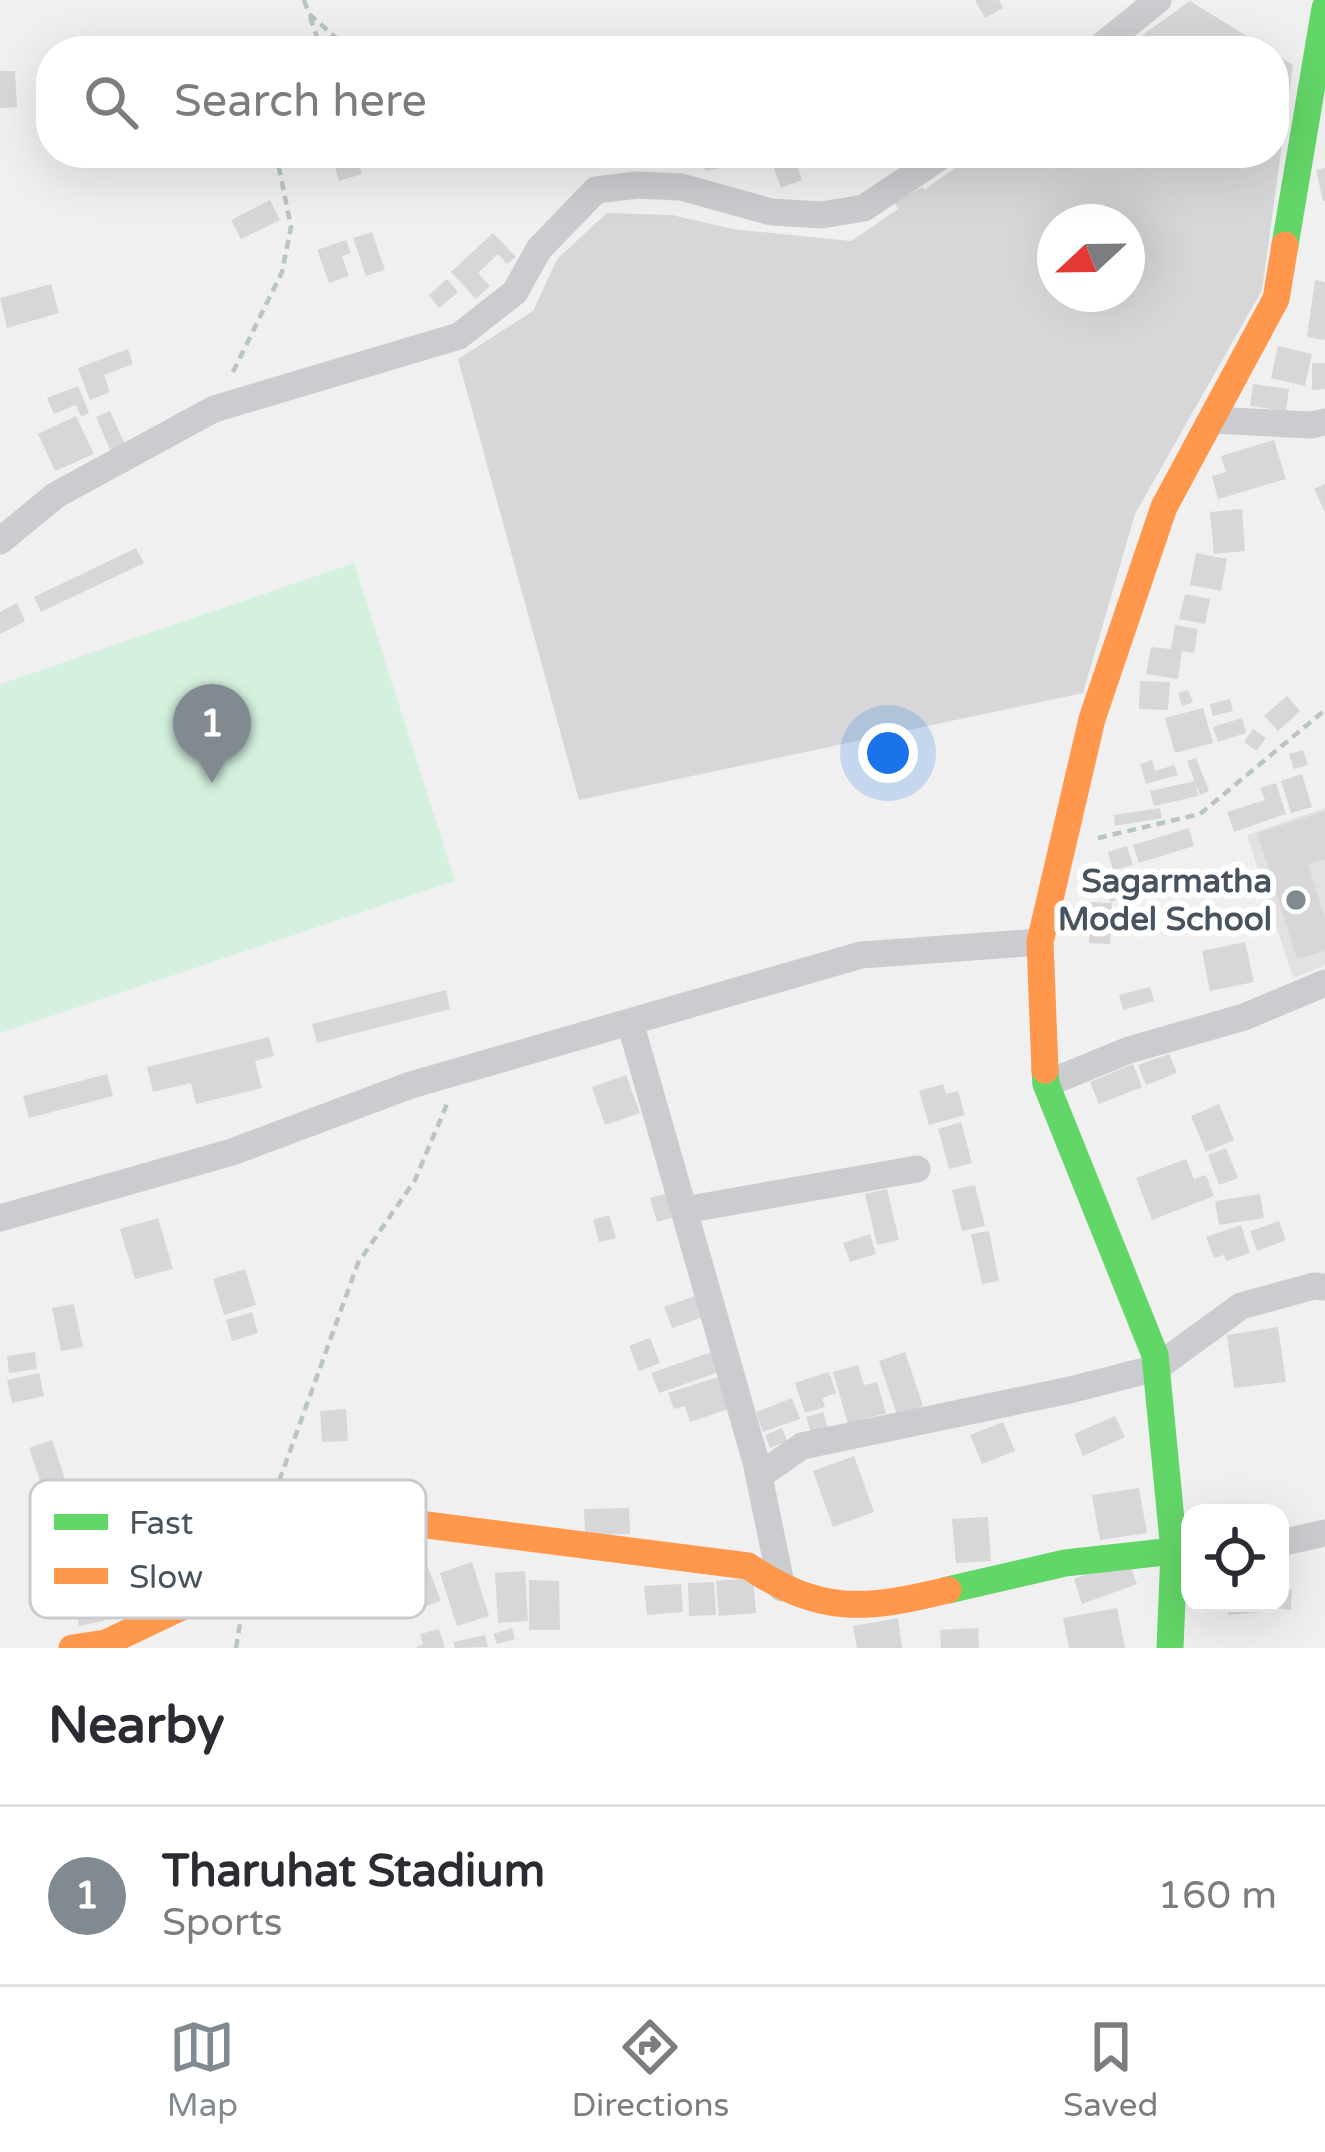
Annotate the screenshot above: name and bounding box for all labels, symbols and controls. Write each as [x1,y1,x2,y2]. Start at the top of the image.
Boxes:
search box [36,36,1289,168]
icon: search [78,69,144,135]
text: Search here [174,75,427,129]
north arrow [1037,204,1145,312]
pin: 1 [173,684,251,783]
your location [858,723,918,783]
place label: Sagarmatha Model School [1058,862,1272,939]
marker: Sagarmatha Model School [1283,887,1309,913]
legend [30,1480,426,1618]
text: Fast [129,1504,193,1543]
map controls [1181,1504,1289,1612]
button: locate [1181,1504,1289,1612]
text: Slow [129,1558,203,1597]
text: Nearby [48,1695,225,1757]
text: Tharuhat Stadium [162,1845,545,1899]
text: 1 [75,1872,99,1919]
text: 160 m [1158,1872,1277,1919]
text: Sports [162,1899,283,1946]
tab: Map [167,2014,238,2125]
tab: Directions [572,2014,729,2125]
tab: Saved [1063,2014,1158,2125]

